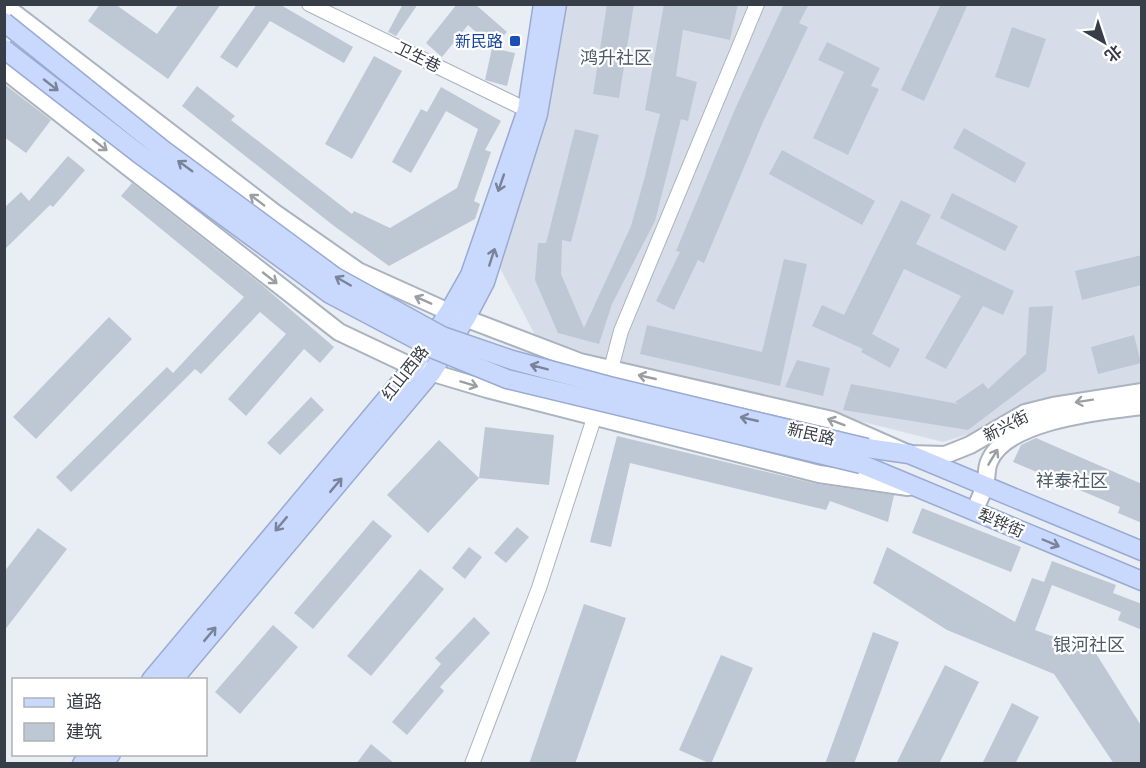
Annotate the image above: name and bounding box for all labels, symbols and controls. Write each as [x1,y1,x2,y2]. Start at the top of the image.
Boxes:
north arrow [1074,12,1134,72]
place label: 新民路 [455,32,503,51]
marker: 新民路 [508,34,522,48]
street label: 卫生巷 [392,38,444,76]
text: 北 [1101,41,1125,66]
district label: 鸿升社区 [580,47,652,68]
one-way arrow [42,78,58,91]
one-way arrow [92,139,108,152]
one-way arrow [177,160,193,172]
one-way arrow [495,174,506,192]
one-way arrow [250,193,266,206]
one-way arrow [488,248,499,267]
one-way arrow [262,272,278,285]
one-way arrow [334,274,351,286]
one-way arrow [415,294,433,305]
street label: 红山西路 [378,342,432,404]
one-way arrow [530,361,549,373]
one-way arrow [637,371,656,383]
one-way arrow [459,379,478,390]
one-way arrow [1074,396,1094,407]
street label: 新兴街 [980,407,1032,445]
one-way arrow [740,413,759,425]
one-way arrow [828,416,846,427]
street label: 新民路 [785,419,837,449]
one-way arrow [988,449,1000,466]
district label: 祥泰社区 [1036,470,1108,491]
one-way arrow [329,477,342,493]
street label: 犁铧街 [975,505,1027,541]
one-way arrow [274,516,287,532]
one-way arrow [1041,538,1059,549]
one-way arrow [203,627,216,643]
district label: 银河社区 [1053,634,1125,655]
legend [12,678,207,756]
text: 道路 [66,691,102,712]
text: 建筑 [66,721,102,742]

